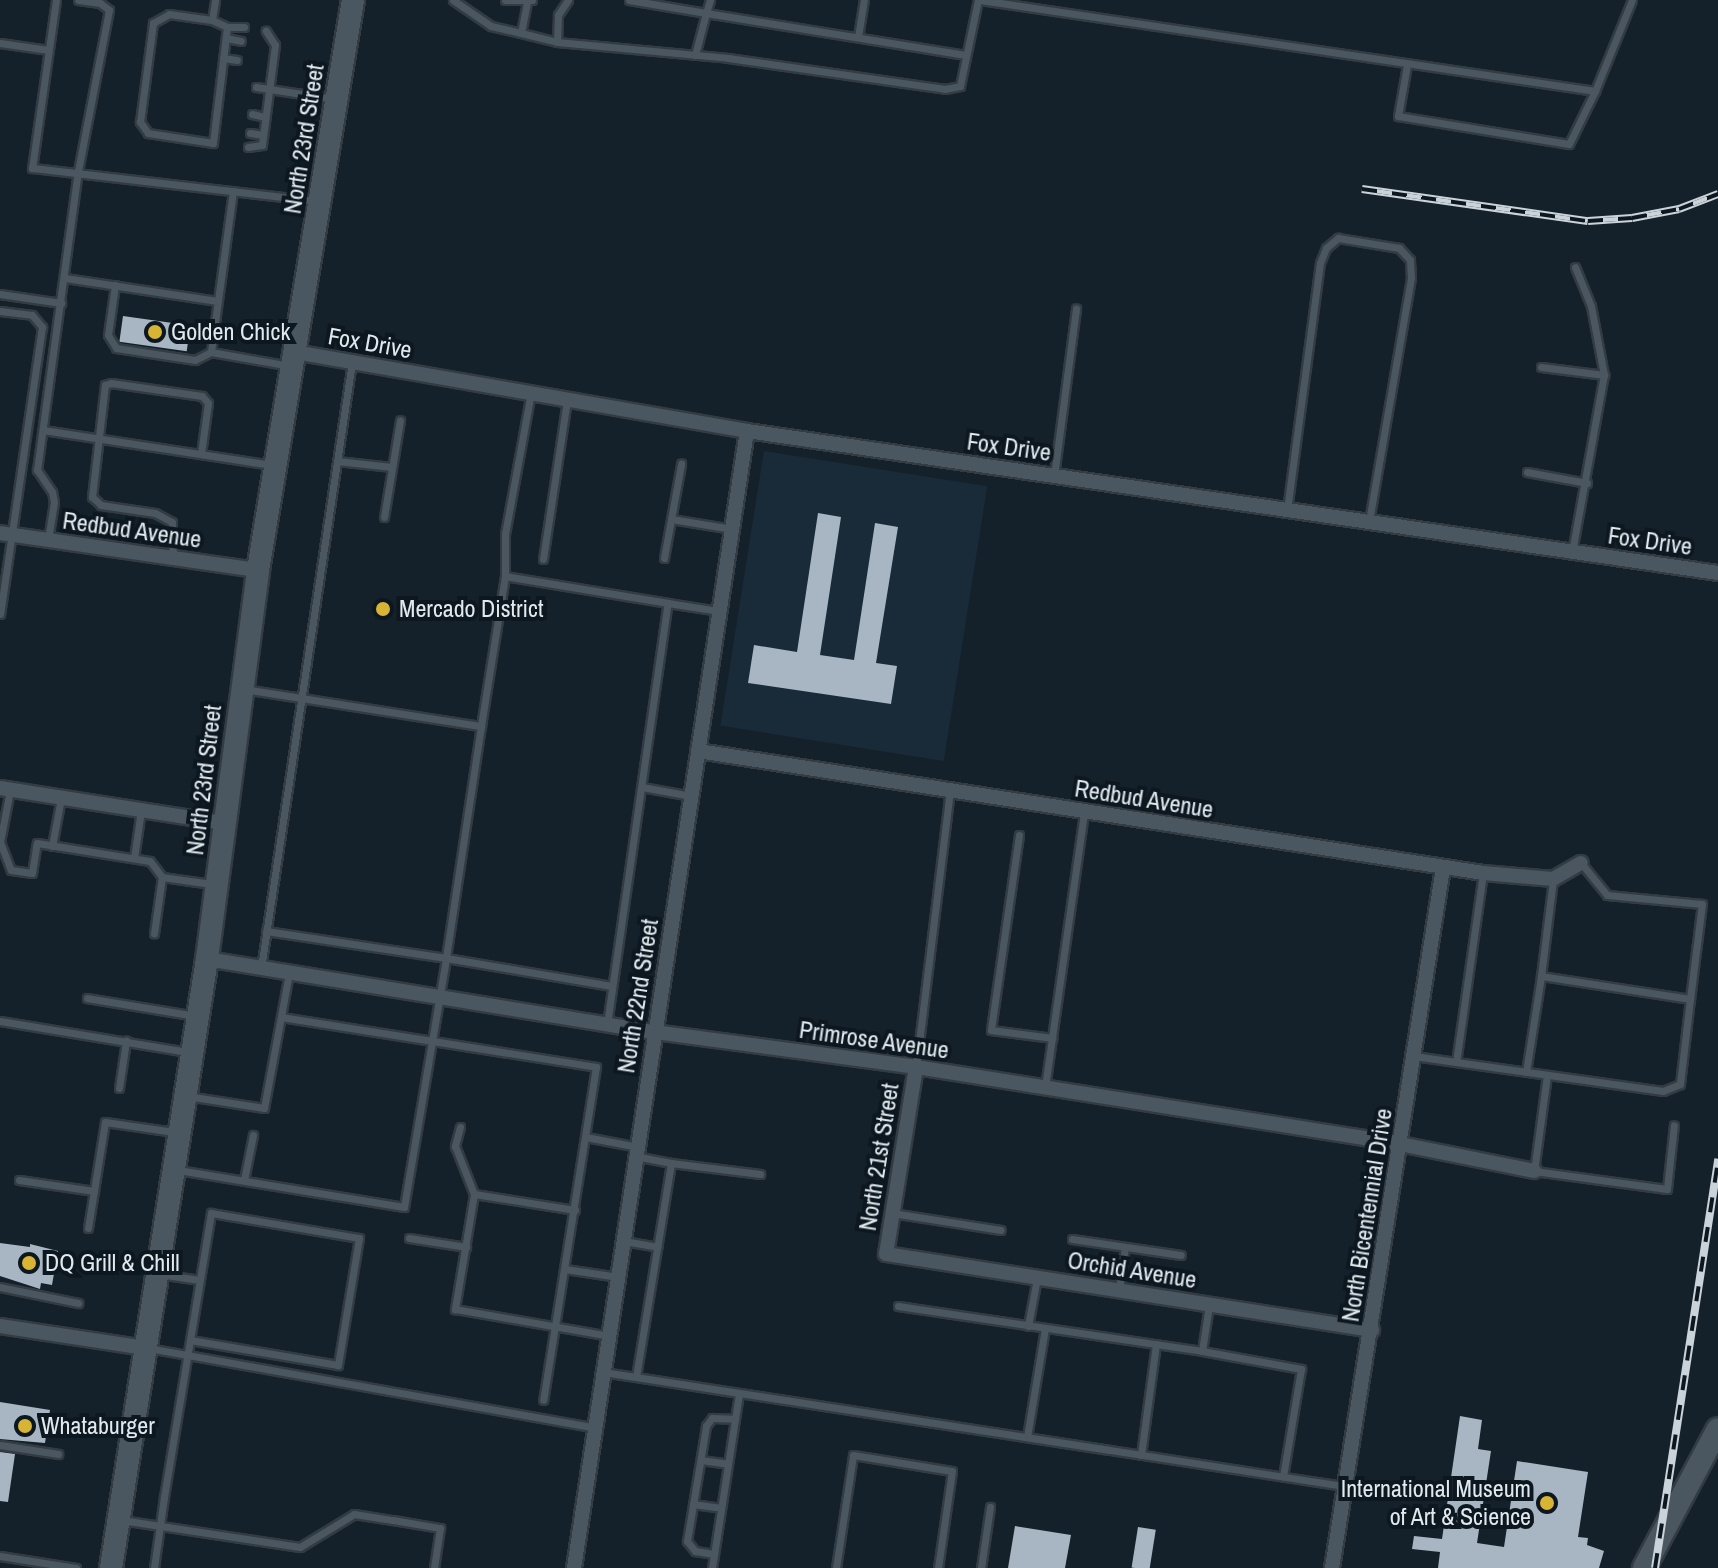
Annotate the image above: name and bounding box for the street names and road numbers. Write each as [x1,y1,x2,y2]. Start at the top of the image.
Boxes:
street label: North 23rd Street [278,62,330,216]
street label: Fox Drive [326,321,414,365]
street label: Fox Drive [965,427,1053,467]
street label: Redbud Avenue [60,506,204,554]
street label: Fox Drive [1606,521,1694,561]
street label: North 23rd Street [181,703,227,857]
street label: Redbud Avenue [1072,774,1216,824]
street label: North 22nd Street [612,917,664,1075]
street label: Primrose Avenue [797,1015,951,1065]
street label: North 21st Street [853,1081,905,1233]
street label: North Bicentennial Drive [1336,1106,1398,1324]
street label: Orchid Avenue [1065,1246,1199,1294]

